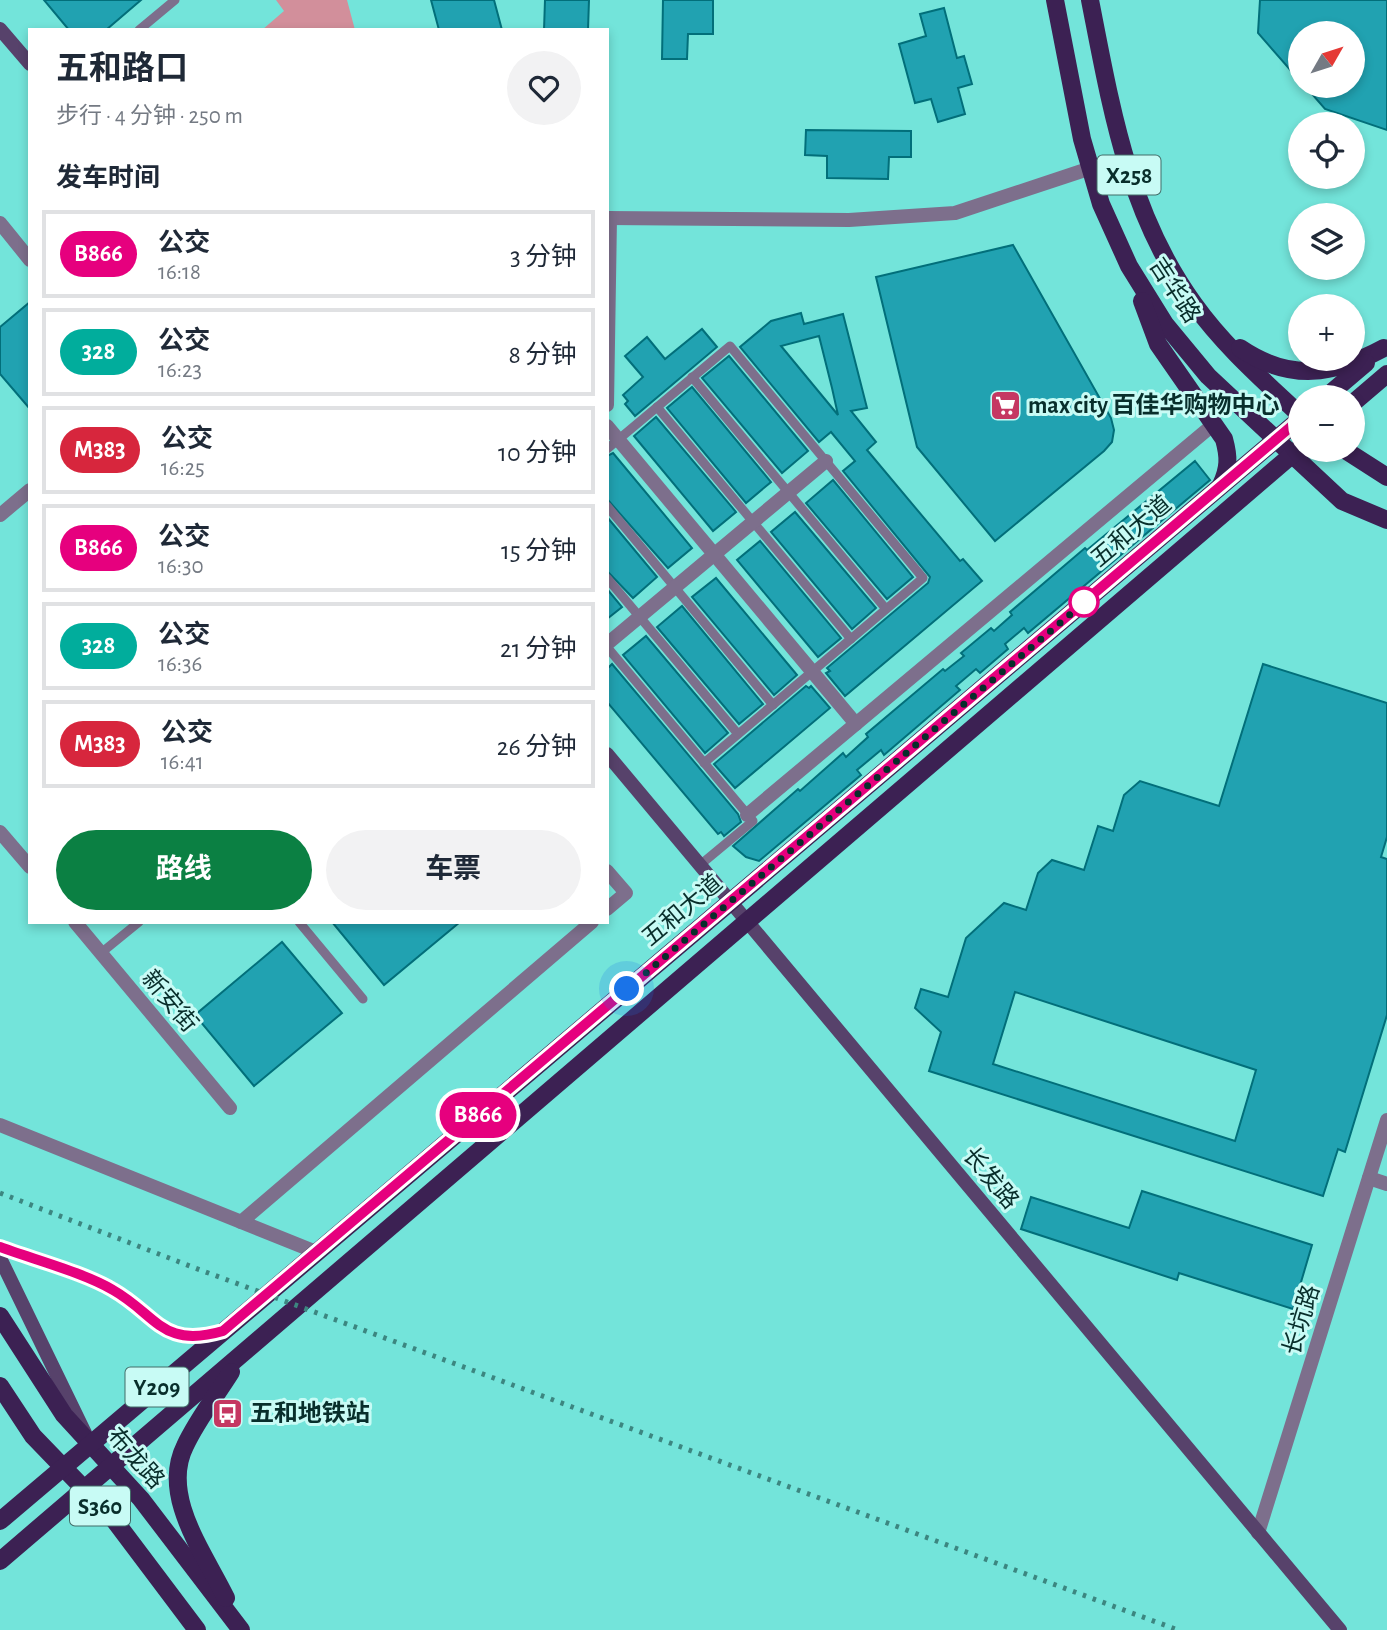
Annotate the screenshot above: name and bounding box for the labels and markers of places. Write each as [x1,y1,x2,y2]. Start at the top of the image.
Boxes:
supermarket icon: max city 百佳华购物中心 [988,388,1022,422]
place label: max city 百佳华购物中心 [1028,392,1280,418]
unlabelled marker [1069,587,1099,617]
bus stop icon: 五和地铁站 [210,1396,244,1430]
place label: 五和地铁站 [250,1400,370,1426]

